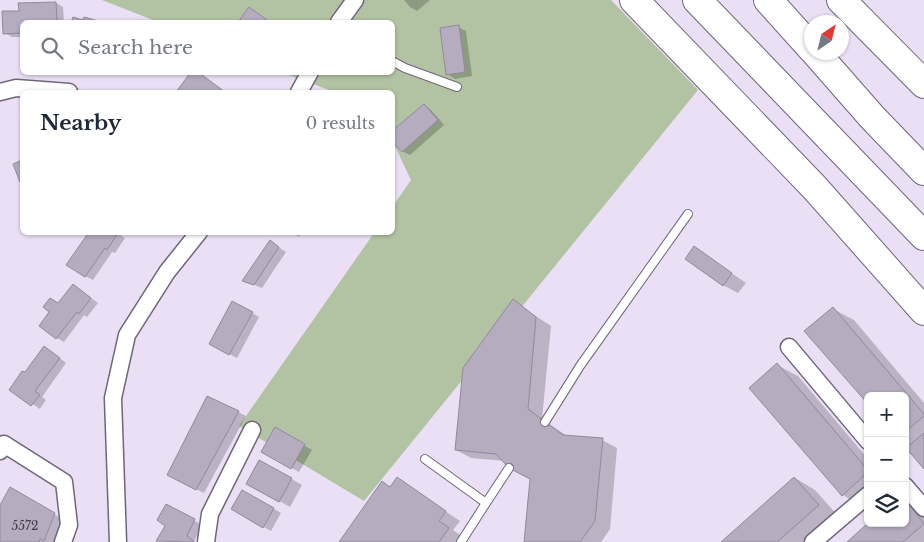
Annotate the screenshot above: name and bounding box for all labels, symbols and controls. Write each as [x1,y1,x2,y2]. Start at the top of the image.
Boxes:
north arrow [804,15,849,60]
search box [20,20,395,75]
icon: search [38,34,66,62]
text: Search here [78,36,193,59]
text: Nearby [40,110,121,136]
text: 0 results [306,113,375,133]
map controls [864,392,909,527]
button: + [864,392,909,437]
button: − [864,437,909,482]
button: layers [864,482,909,527]
house number: 5572 [11,518,39,533]

